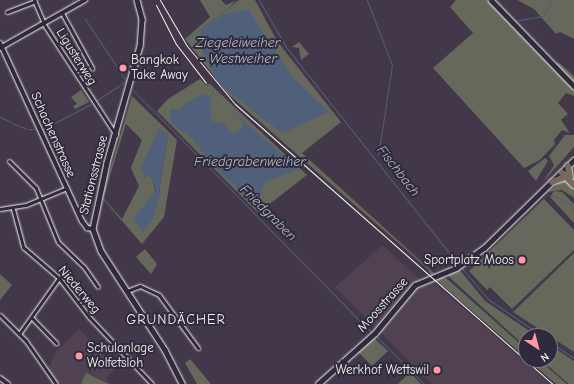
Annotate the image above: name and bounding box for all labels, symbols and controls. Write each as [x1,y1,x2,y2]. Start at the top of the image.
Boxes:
street label: Ligusterweg [52,26,100,88]
water label: Ziegeleiweiher - Westweiher [196,35,280,68]
place label: Bangkok Take Away [131,53,188,84]
marker: Bangkok Take Away [118,63,128,73]
street label: Schachenstrasse [27,90,79,180]
street label: Stationsstrasse [77,134,111,216]
water label: Fischbach [373,142,423,200]
water label: Friedgrabenweiher [194,154,306,170]
water label: Friedgraben [236,181,300,245]
place label: Sportplatz Moos [424,252,514,268]
marker: Sportplatz Moos [517,255,527,265]
street label: Niederweg [55,263,103,317]
street label: Moosstrasse [354,275,412,335]
district label: GRUNDÄCHER [126,312,226,328]
north arrow [518,328,558,368]
place label: Schulanlage Wolfetsloh [87,341,154,372]
text: N [538,350,551,365]
marker: Schulanlage Wolfetsloh [74,351,84,361]
place label: Werkhof Wettswil [336,362,429,378]
marker: Werkhof Wettswil [432,365,442,375]

